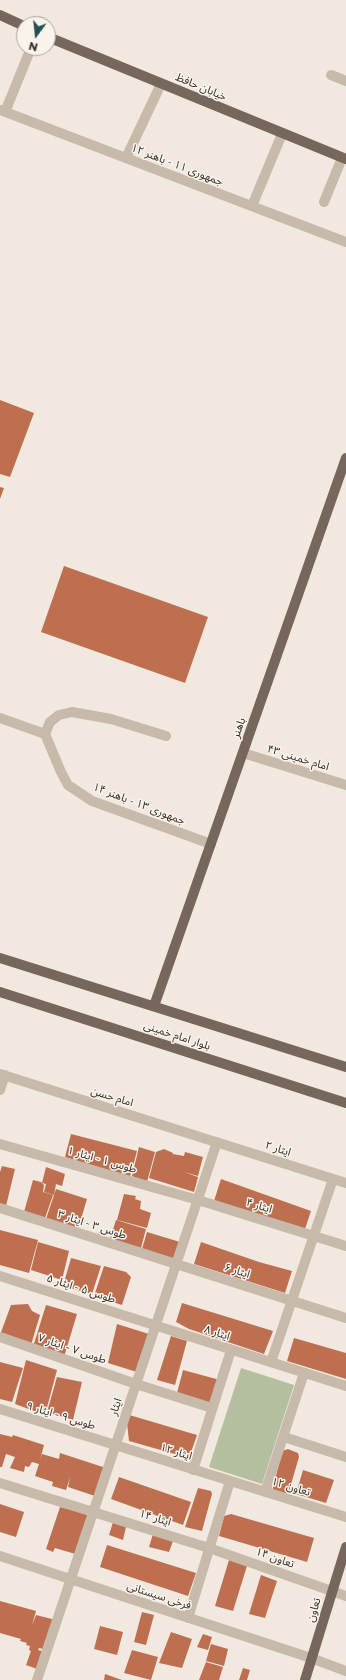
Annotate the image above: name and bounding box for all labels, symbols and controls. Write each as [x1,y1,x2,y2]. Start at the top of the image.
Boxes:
north arrow [16,16,56,56]
text: N [27,39,39,55]
street label: خیابان حافظ [174,70,228,104]
street label: جمهوری ۱۱ - باهنر ۱۲ [129,141,225,189]
street label: باهنر [229,716,249,740]
street label: امام خمینی ۴۳ [265,742,331,774]
street label: جمهوری ۱۳ - باهنر ۱۴ [91,780,187,828]
street label: بلوار امام خمینی [142,1019,212,1053]
street label: امام حسن [89,1084,135,1110]
street label: ایثار ۲ [263,1139,293,1159]
street label: طوس ۱ - ایثار ۱ [66,1144,138,1176]
street label: ایثار ۴ [244,1196,274,1216]
street label: طوس ۳ - ایثار ۳ [56,1208,128,1242]
street label: ایثار ۶ [222,1261,252,1281]
street label: طوس ۵ - ایثار ۵ [45,1272,117,1306]
street label: ایثار ۸ [202,1323,232,1343]
street label: طوس ۷ - ایثار ۷ [36,1331,108,1367]
street label: ایثار [107,1397,125,1417]
street label: طوس ۹ - ایثار ۹ [25,1399,97,1433]
street label: ایثار ۱۲ [158,1441,194,1463]
street label: تعاون ۱۲ [270,1475,312,1499]
street label: ایثار ۱۴ [137,1507,173,1529]
street label: تعاون ۱۴ [254,1545,296,1571]
street label: فرخی سیستانی [125,1579,193,1613]
street label: تعاون [304,1596,324,1624]

